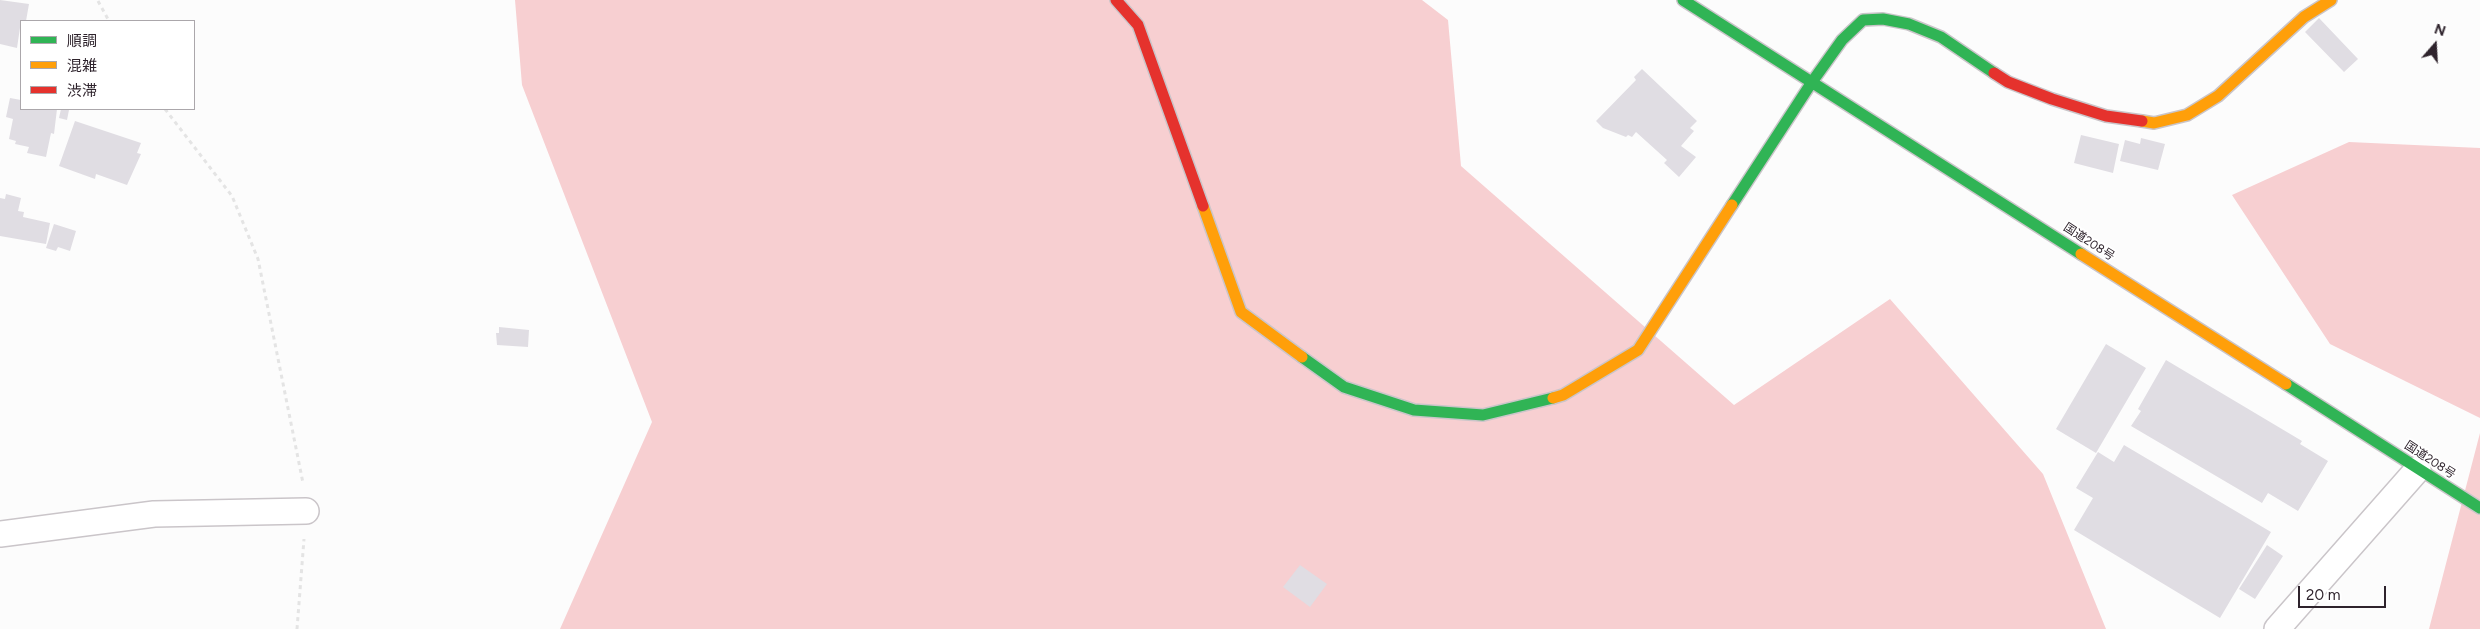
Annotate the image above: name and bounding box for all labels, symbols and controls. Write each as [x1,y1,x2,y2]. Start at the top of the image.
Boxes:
legend [20,20,195,110]
north arrow [2410,20,2460,70]
text: N [2432,21,2448,40]
text: 順調 [67,32,97,50]
text: 混雑 [67,57,97,75]
text: 渋滞 [67,82,97,100]
street label: 国道208号 [2061,220,2117,264]
street label: 国道208号 [2402,438,2458,482]
scale bar [2300,576,2388,608]
text: 20 m [2306,586,2340,604]

